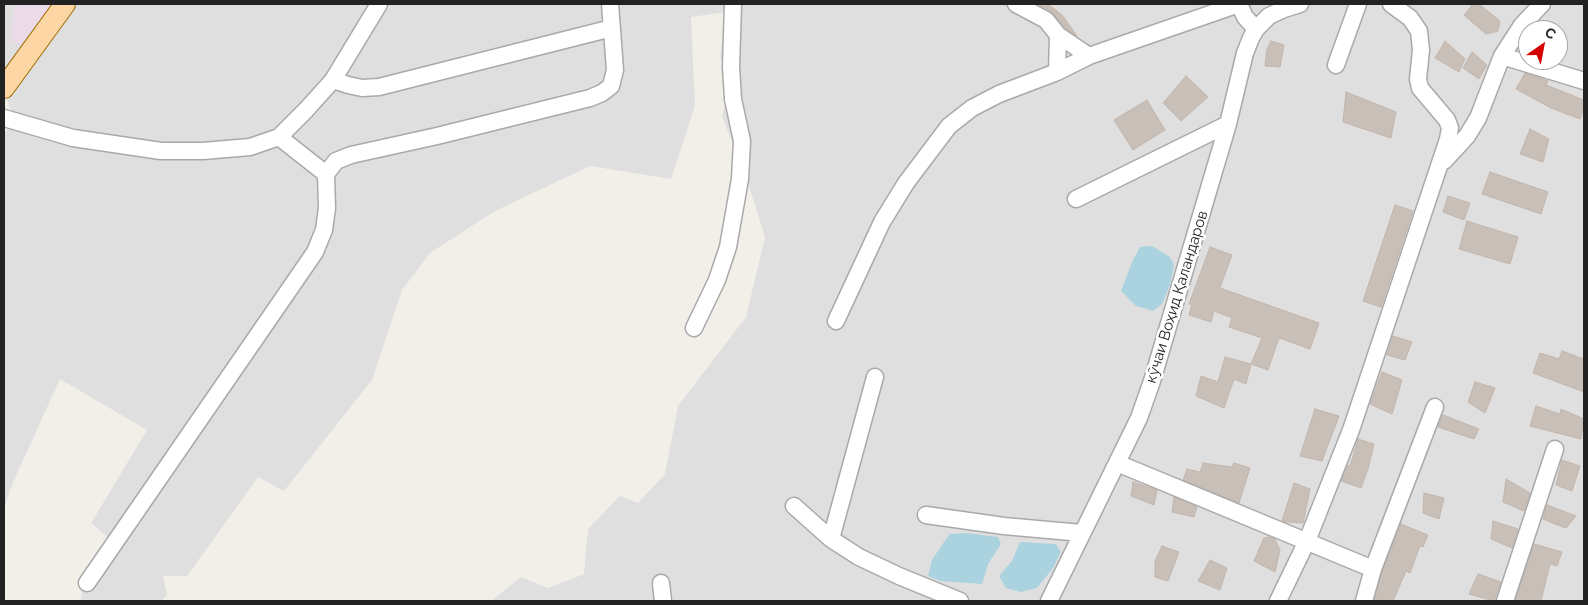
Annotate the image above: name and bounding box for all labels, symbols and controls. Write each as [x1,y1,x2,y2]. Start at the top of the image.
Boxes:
north arrow [1518,20,1568,70]
text: С [1542,24,1559,43]
street label: кӯчаи Воҳид Қаландаров [1142,209,1212,385]

